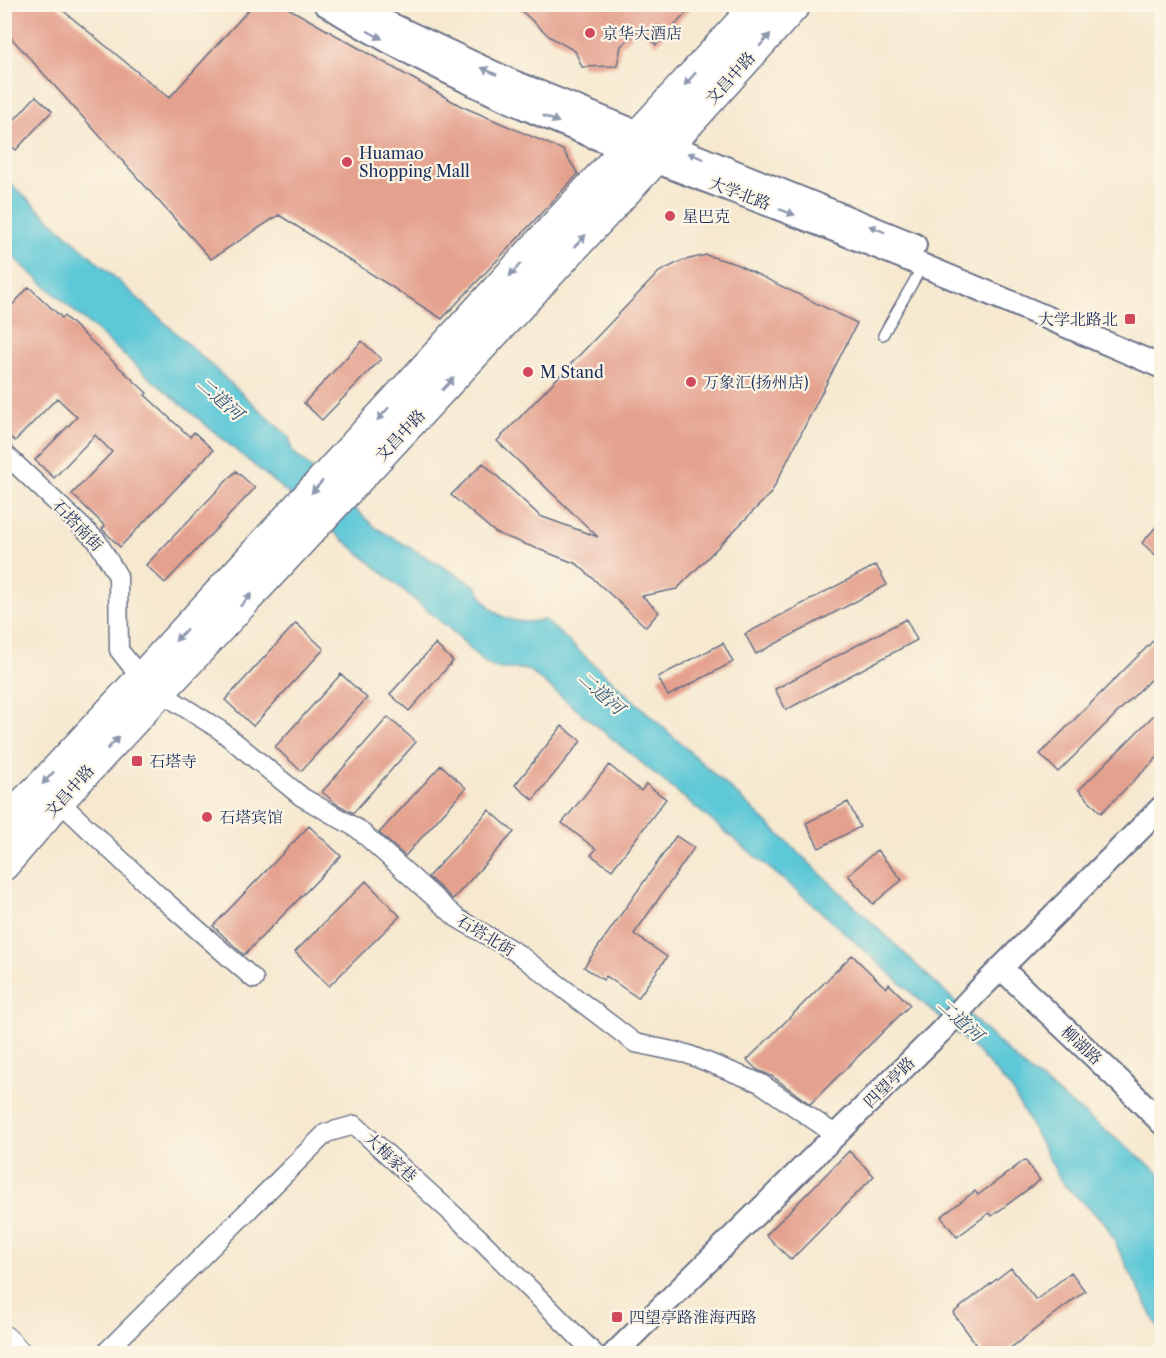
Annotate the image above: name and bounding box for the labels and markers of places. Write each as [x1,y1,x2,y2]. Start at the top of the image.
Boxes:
place label: 京华大酒店 [602,23,682,43]
marker: 京华大酒店 [583,26,597,40]
place label: Huamao Shopping Mall [359,143,470,181]
marker: Huamao Shopping Mall [340,155,354,169]
place label: 星巴克 [682,206,730,226]
marker: 星巴克 [663,209,677,223]
place label: 大学北路北 [1038,309,1118,329]
marker: 大学北路北 [1123,312,1137,326]
place label: M Stand [540,362,604,382]
marker: M Stand [521,365,535,379]
place label: 万象汇(扬州店) [703,372,809,392]
marker: 万象汇(扬州店) [684,375,698,389]
place label: 石塔寺 [149,751,197,771]
marker: 石塔寺 [130,754,144,768]
place label: 石塔宾馆 [219,807,283,827]
marker: 石塔宾馆 [200,810,214,824]
place label: 四望亭路淮海西路 [629,1307,757,1327]
marker: 四望亭路淮海西路 [610,1310,624,1324]

